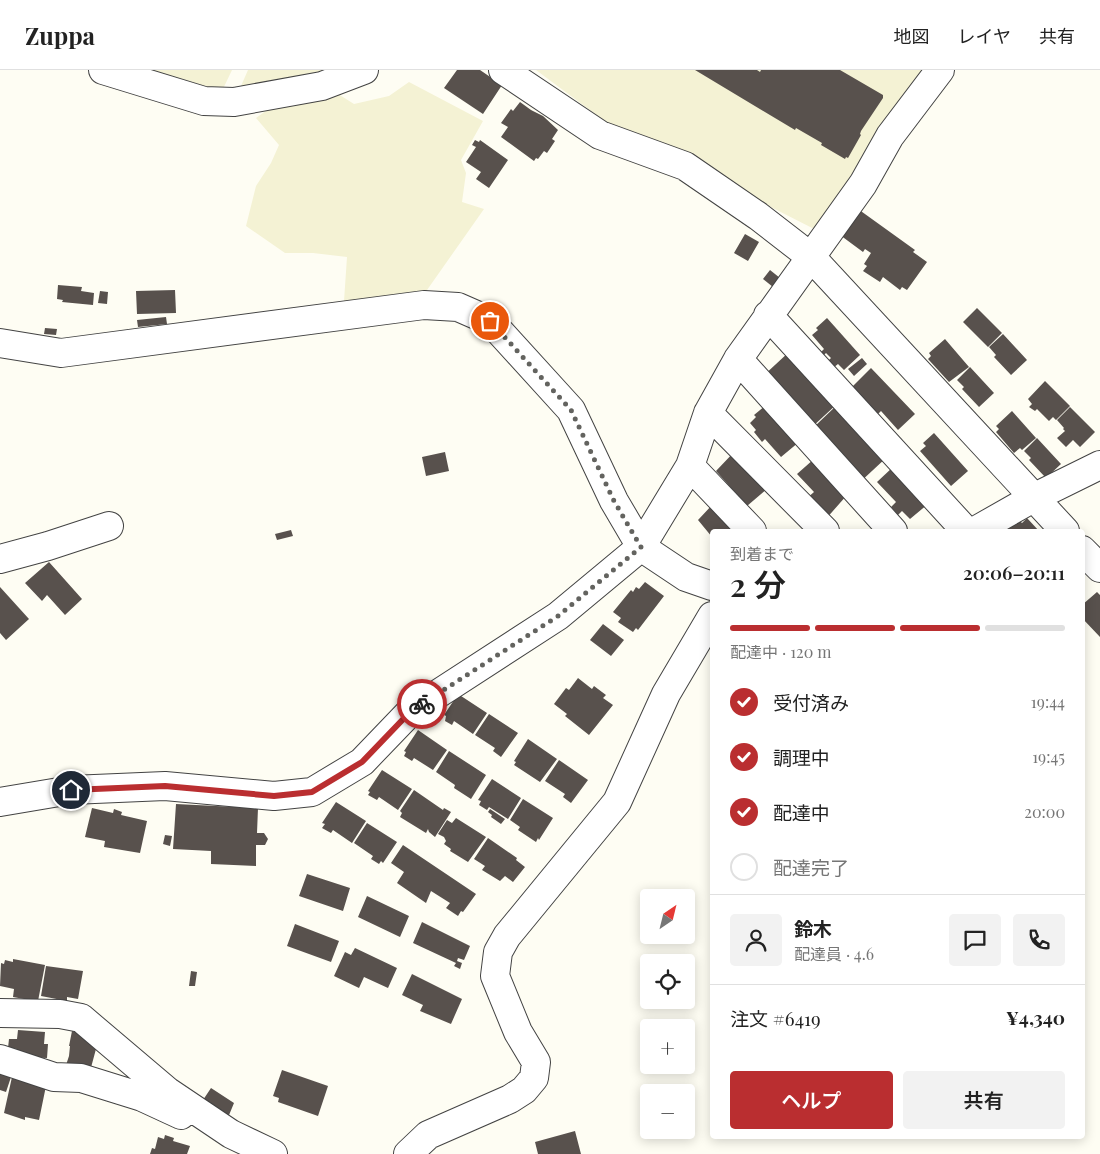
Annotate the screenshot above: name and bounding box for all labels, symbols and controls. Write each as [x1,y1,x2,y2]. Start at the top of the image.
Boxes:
text: Zuppa [25,19,95,51]
text: 地図 [894,24,930,48]
text: レイヤ [958,24,1011,48]
text: 共有 [1039,24,1075,48]
pin [469,300,511,342]
icon: bag [476,307,504,335]
text: 到着まで [730,543,794,564]
text: 20:06–20:11 [963,559,1065,585]
text: 2 分 [730,562,786,605]
text: 配達中 · 120 m [730,641,832,662]
courier [397,679,447,729]
icon: check [730,688,758,716]
text: 受付済み [773,689,849,715]
icon: bike [408,690,436,718]
text: 19:44 [1031,691,1065,712]
icon: check [730,743,758,771]
text: 調理中 [773,744,830,770]
text: 19:45 [1032,746,1065,767]
pin [50,769,92,811]
icon: home [57,776,85,804]
icon: check [730,798,758,826]
text: 配達中 [773,799,830,825]
text: 20:00 [1024,801,1065,822]
text: 配達完了 [773,854,849,880]
north arrow [640,889,695,944]
map controls [640,889,695,1139]
button: person [730,914,782,966]
button: chat [949,914,1001,966]
button: phone [1013,914,1065,966]
text: 鈴木 [794,915,832,941]
text: 配達員 · 4.6 [794,943,874,964]
button: locate [640,954,695,1009]
text: ¥4,340 [1006,1004,1065,1030]
text: 注文 #6419 [730,1005,821,1031]
button: + [640,1019,695,1074]
button: ヘルプ [730,1071,893,1129]
button: 共有 [903,1071,1065,1129]
button: − [640,1084,695,1139]

